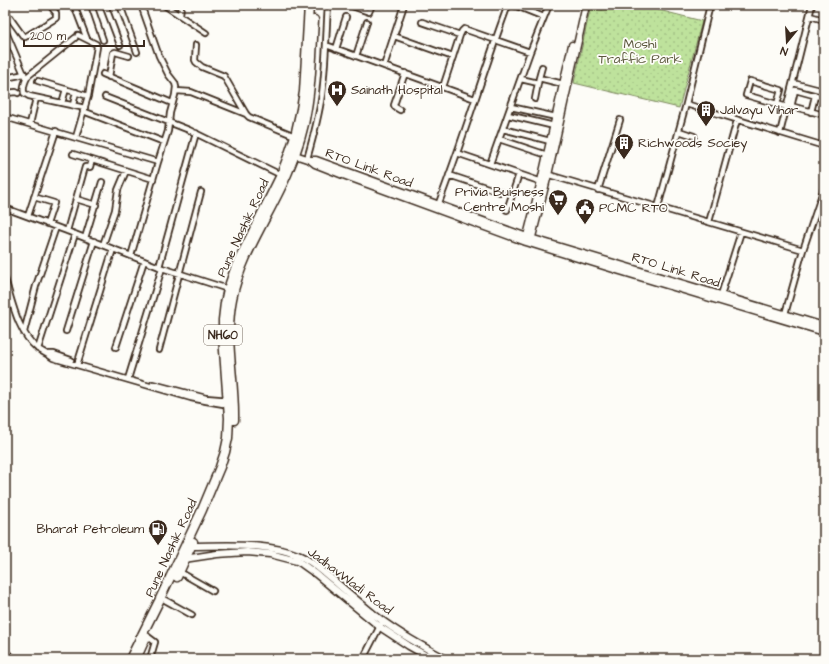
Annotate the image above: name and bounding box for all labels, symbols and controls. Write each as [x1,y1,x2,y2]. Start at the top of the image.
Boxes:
scale bar [24,22,144,48]
north arrow [767,22,807,62]
text: 200 m [30,28,67,45]
park label: Moshi Traffic Park [599,35,681,68]
text: N [778,43,790,59]
hospital icon: Sainath Hospital [326,79,348,107]
place label: Sainath Hospital [351,81,443,99]
building icon: Jalvayu Vihar [695,99,717,127]
place label: Jalvayu Vihar [720,101,798,120]
building icon: Richwoods Sociey [613,132,635,160]
place label: Richwoods Sociey [638,134,747,153]
street label: RTO Link Road [323,144,416,192]
street label: Pune Nashik Road [212,176,274,280]
place label: Privia Buisness Centre Moshi [455,183,544,216]
supermarket icon: Privia Buisness Centre Moshi [547,188,569,216]
public building icon: PCMC RTO [574,197,596,225]
place label: PCMC RTO [599,199,668,217]
street label: RTO Link Road [629,248,723,292]
road number: NH60 [204,325,242,345]
street label: Pune Nashik Road [140,496,202,600]
fuel station icon: Bharat Petroleum [147,518,169,546]
place label: Bharat Petroleum [37,520,145,538]
street label: JadhavWadi Road [304,543,397,619]

